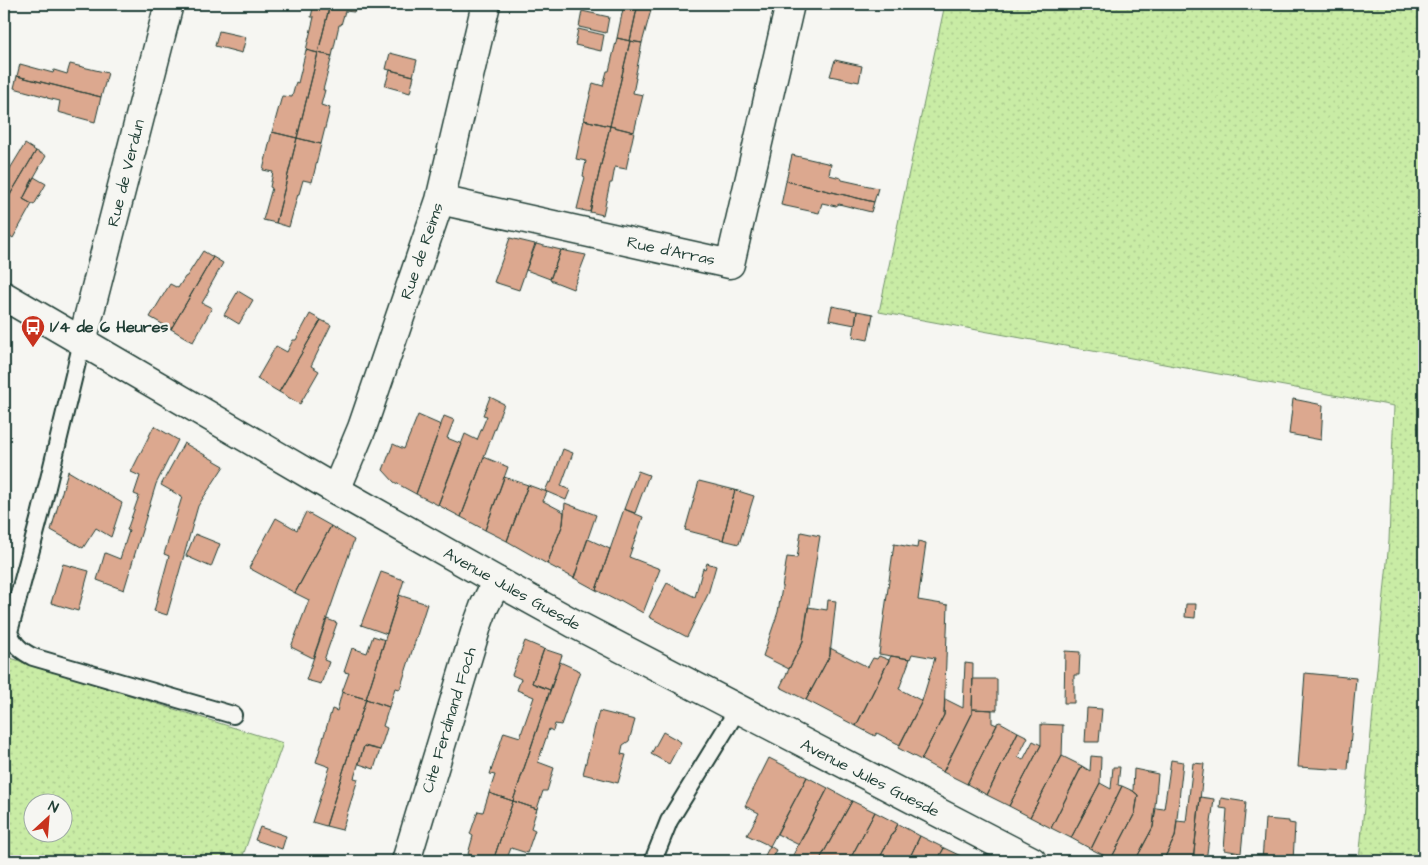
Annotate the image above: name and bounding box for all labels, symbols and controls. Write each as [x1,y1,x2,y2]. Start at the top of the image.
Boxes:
street label: Rue de Verdun [102,117,150,229]
street label: Rue de Reims [395,200,449,302]
street label: Rue d'Arras [625,231,717,271]
bus stop icon: 1/4 de 6 Heures [20,314,46,348]
place label: 1/4 de 6 Heures [50,316,168,338]
street label: Avenue Jules Guesde [440,542,585,636]
street label: Cite Ferdinand Foch [416,644,482,796]
street label: Avenue Jules Guesde [797,733,944,823]
north arrow [22,792,72,842]
text: N [45,796,62,818]

